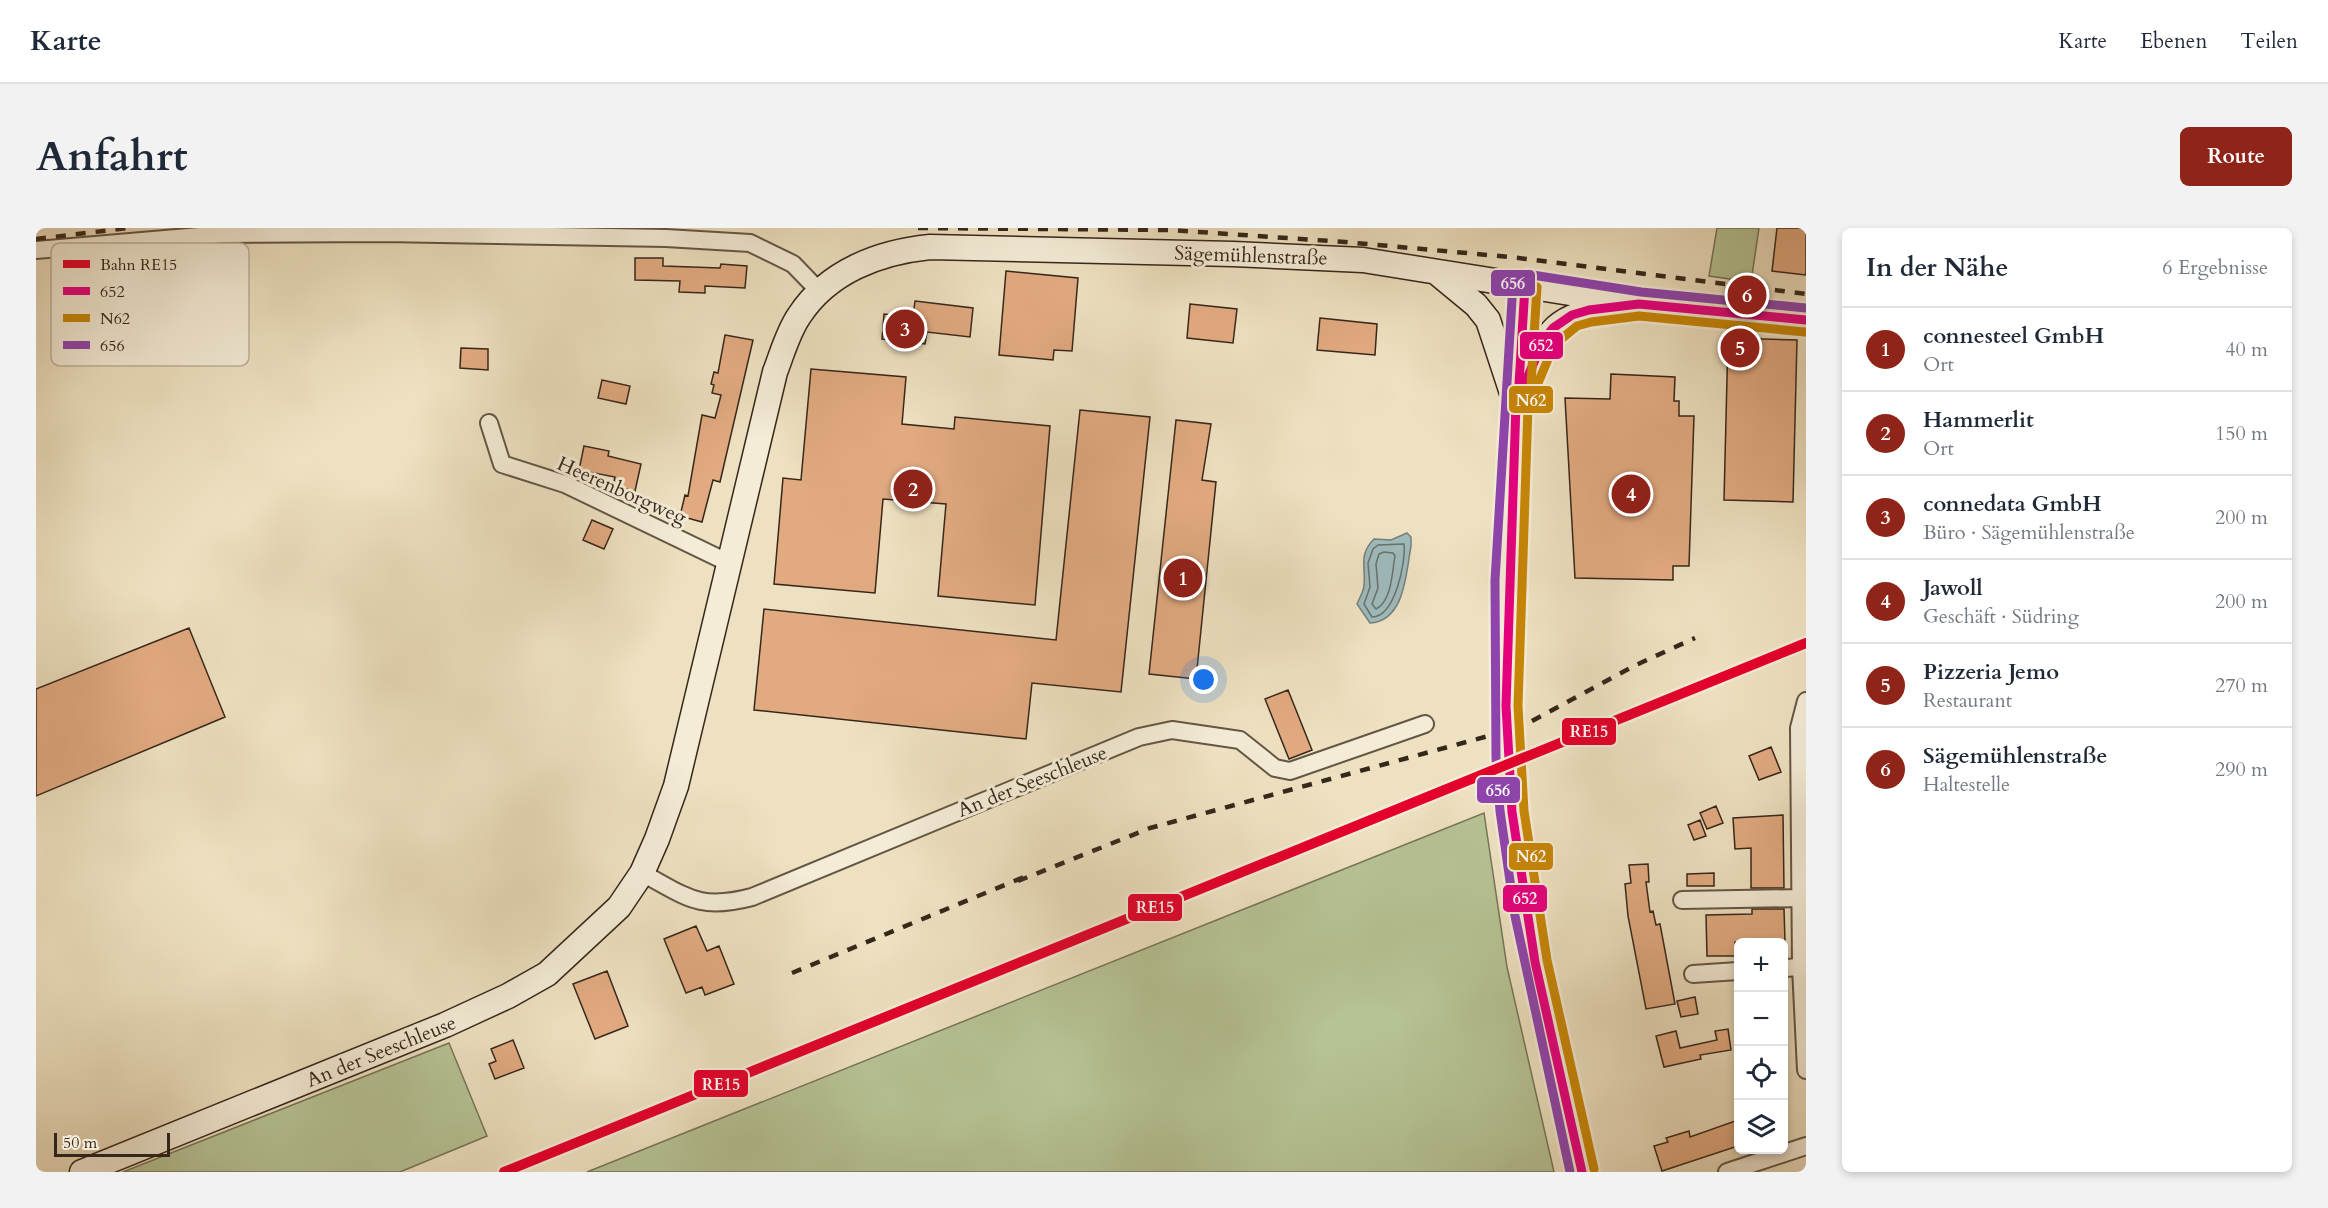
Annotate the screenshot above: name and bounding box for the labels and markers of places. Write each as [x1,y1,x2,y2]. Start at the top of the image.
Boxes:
pin: 6 [1728,272,1766,318]
pin: 3 [886,306,924,352]
pin: 5 [1720,326,1760,370]
pin: 2 [894,466,932,512]
pin: 4 [1612,472,1650,516]
pin: 1 [1164,556,1202,600]

